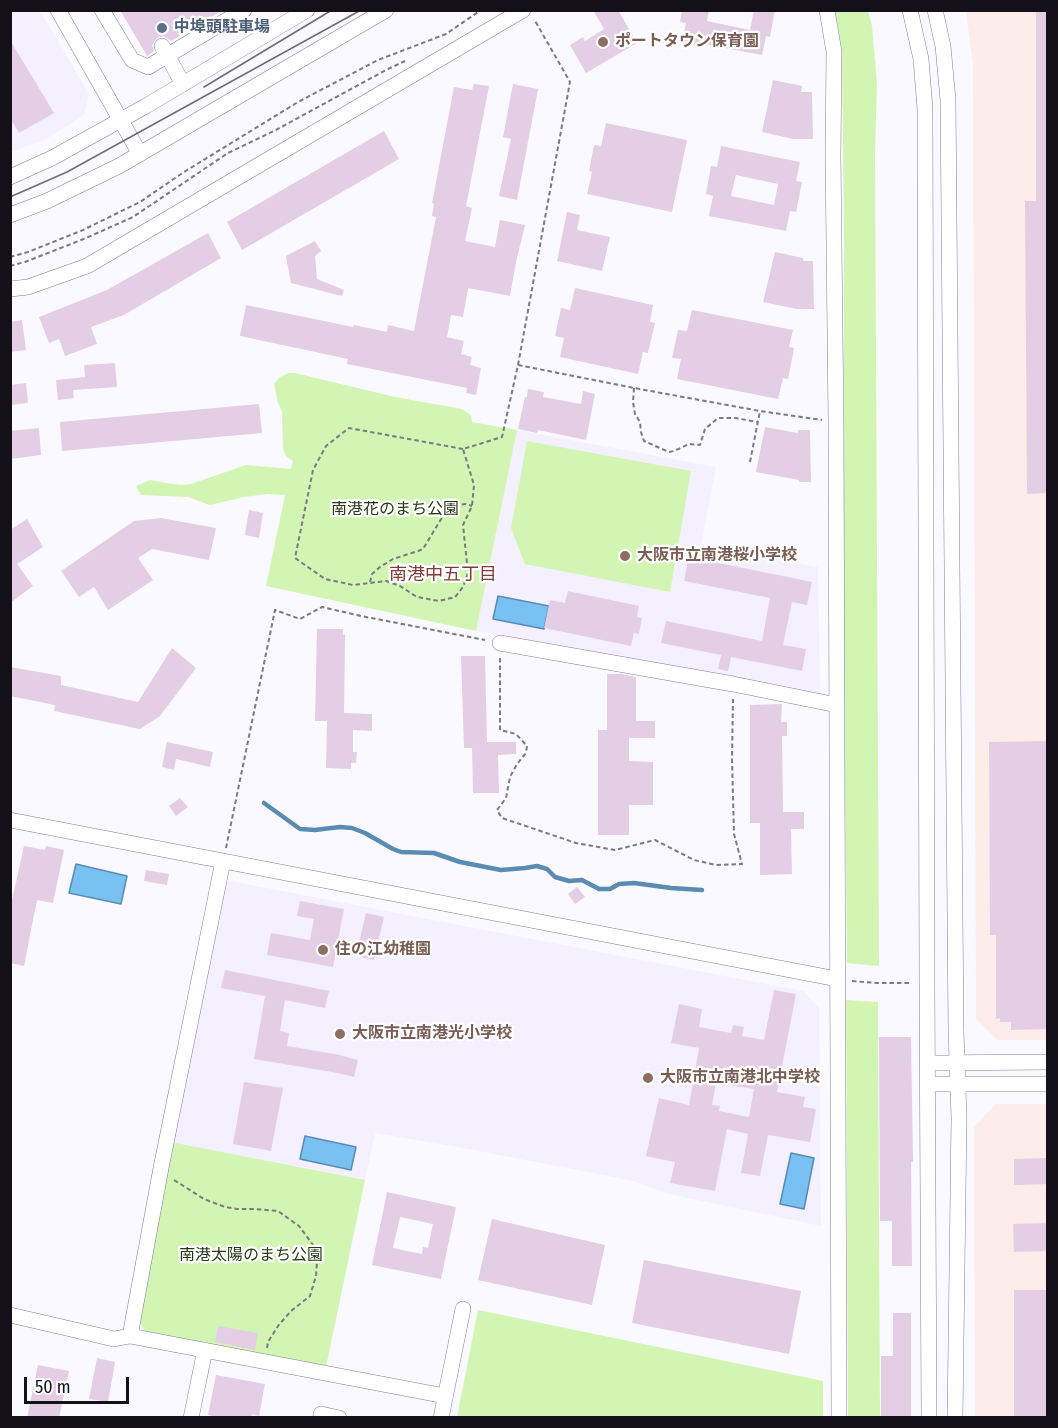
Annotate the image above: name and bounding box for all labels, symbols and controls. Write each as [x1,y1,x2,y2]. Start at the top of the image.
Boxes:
place label: 中埠頭駐車場 [174,18,270,38]
marker: 中埠頭駐車場 [155,21,169,35]
place label: ポートタウン保育園 [615,32,759,52]
marker: ポートタウン保育園 [596,35,610,49]
park label: 南港花のまち公園 [331,500,459,520]
place label: 大阪市立南港桜小学校 [637,546,797,566]
marker: 大阪市立南港桜小学校 [618,549,632,563]
district label: 南港中五丁目 [389,564,497,586]
place label: 住の江幼稚園 [335,940,431,960]
marker: 住の江幼稚園 [316,943,330,957]
place label: 大阪市立南港光小学校 [352,1024,512,1044]
marker: 大阪市立南港光小学校 [333,1027,347,1041]
place label: 大阪市立南港北中学校 [660,1068,820,1088]
marker: 大阪市立南港北中学校 [641,1071,655,1085]
park label: 南港太陽のまち公園 [179,1246,323,1266]
scale bar [27,1365,132,1403]
text: 50 m [35,1376,71,1398]

